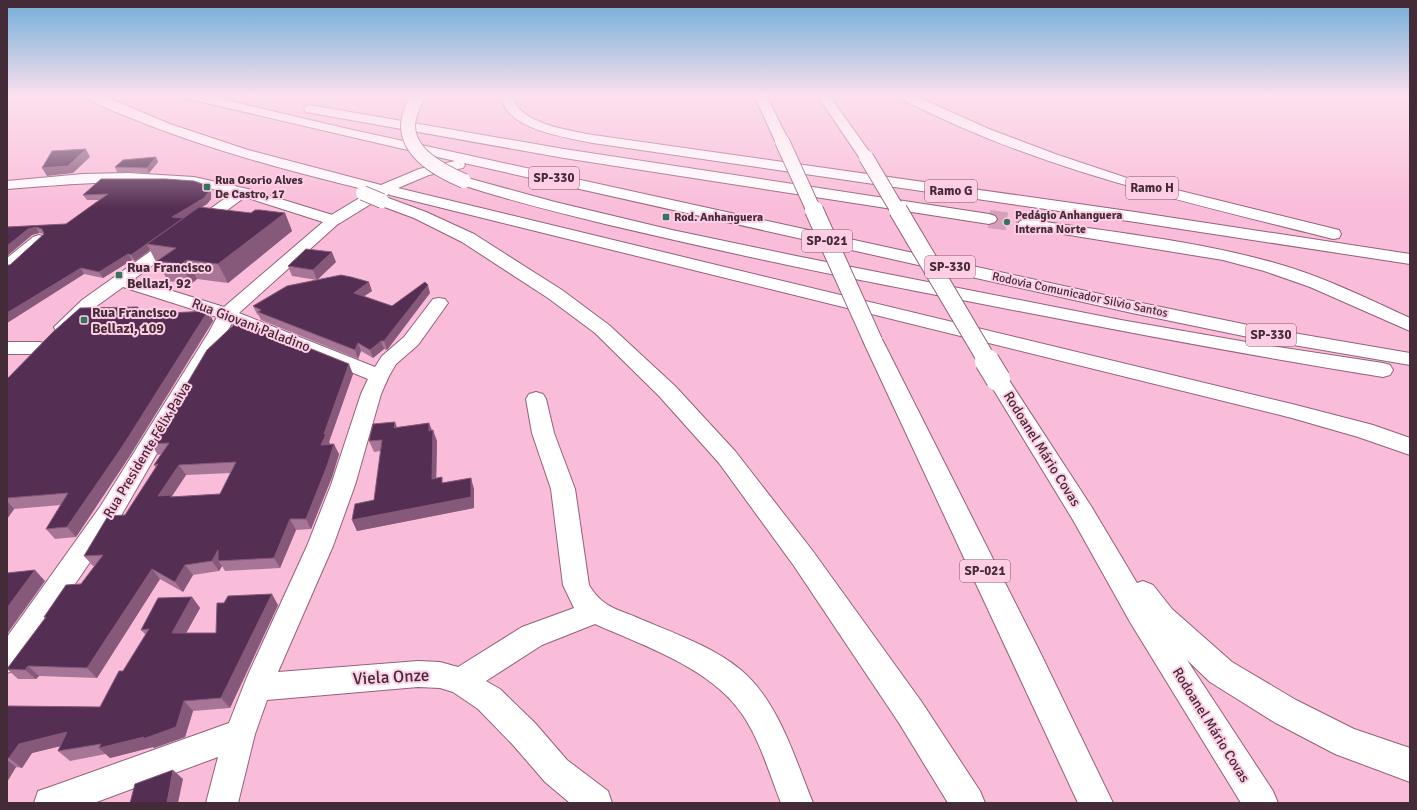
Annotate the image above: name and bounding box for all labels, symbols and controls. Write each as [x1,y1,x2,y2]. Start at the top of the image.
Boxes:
road number: SP-330 [529,167,579,189]
place label: Rua Osorio Alves De Castro, 17 [215,173,303,202]
road number: Ramo H [1126,177,1178,199]
road number: Ramo G [925,180,977,202]
marker: Rua Osorio Alves De Castro, 17 [202,182,212,192]
place label: Pedágio Anhanguera Interna Norte [1015,208,1122,237]
place label: Rod. Anhanguera [674,210,763,225]
marker: Rod. Anhanguera [661,212,671,222]
marker: Pedágio Anhanguera Interna Norte [1002,217,1012,227]
road number: SP-021 [802,230,852,252]
road number: SP-330 [925,256,975,278]
place label: Rua Francisco Bellazi, 92 [127,259,212,292]
street label: Rodovia Comunicador Silvio Santos [991,269,1169,321]
marker: Rua Francisco Bellazi, 92 [114,270,124,280]
street label: Rua Giovani Paladino [189,295,313,355]
place label: Rua Francisco Bellazi, 109 [92,304,177,337]
marker: Rua Francisco Bellazi, 109 [79,315,89,325]
road number: SP-330 [1246,324,1296,346]
street label: Rua Presidente Félix Paiva [100,379,194,521]
street label: Rodoanel Mário Covas [1000,388,1084,510]
road number: SP-021 [960,560,1010,582]
street label: Rodoanel Mário Covas [1169,664,1253,786]
street label: Viela Onze [352,665,430,689]

